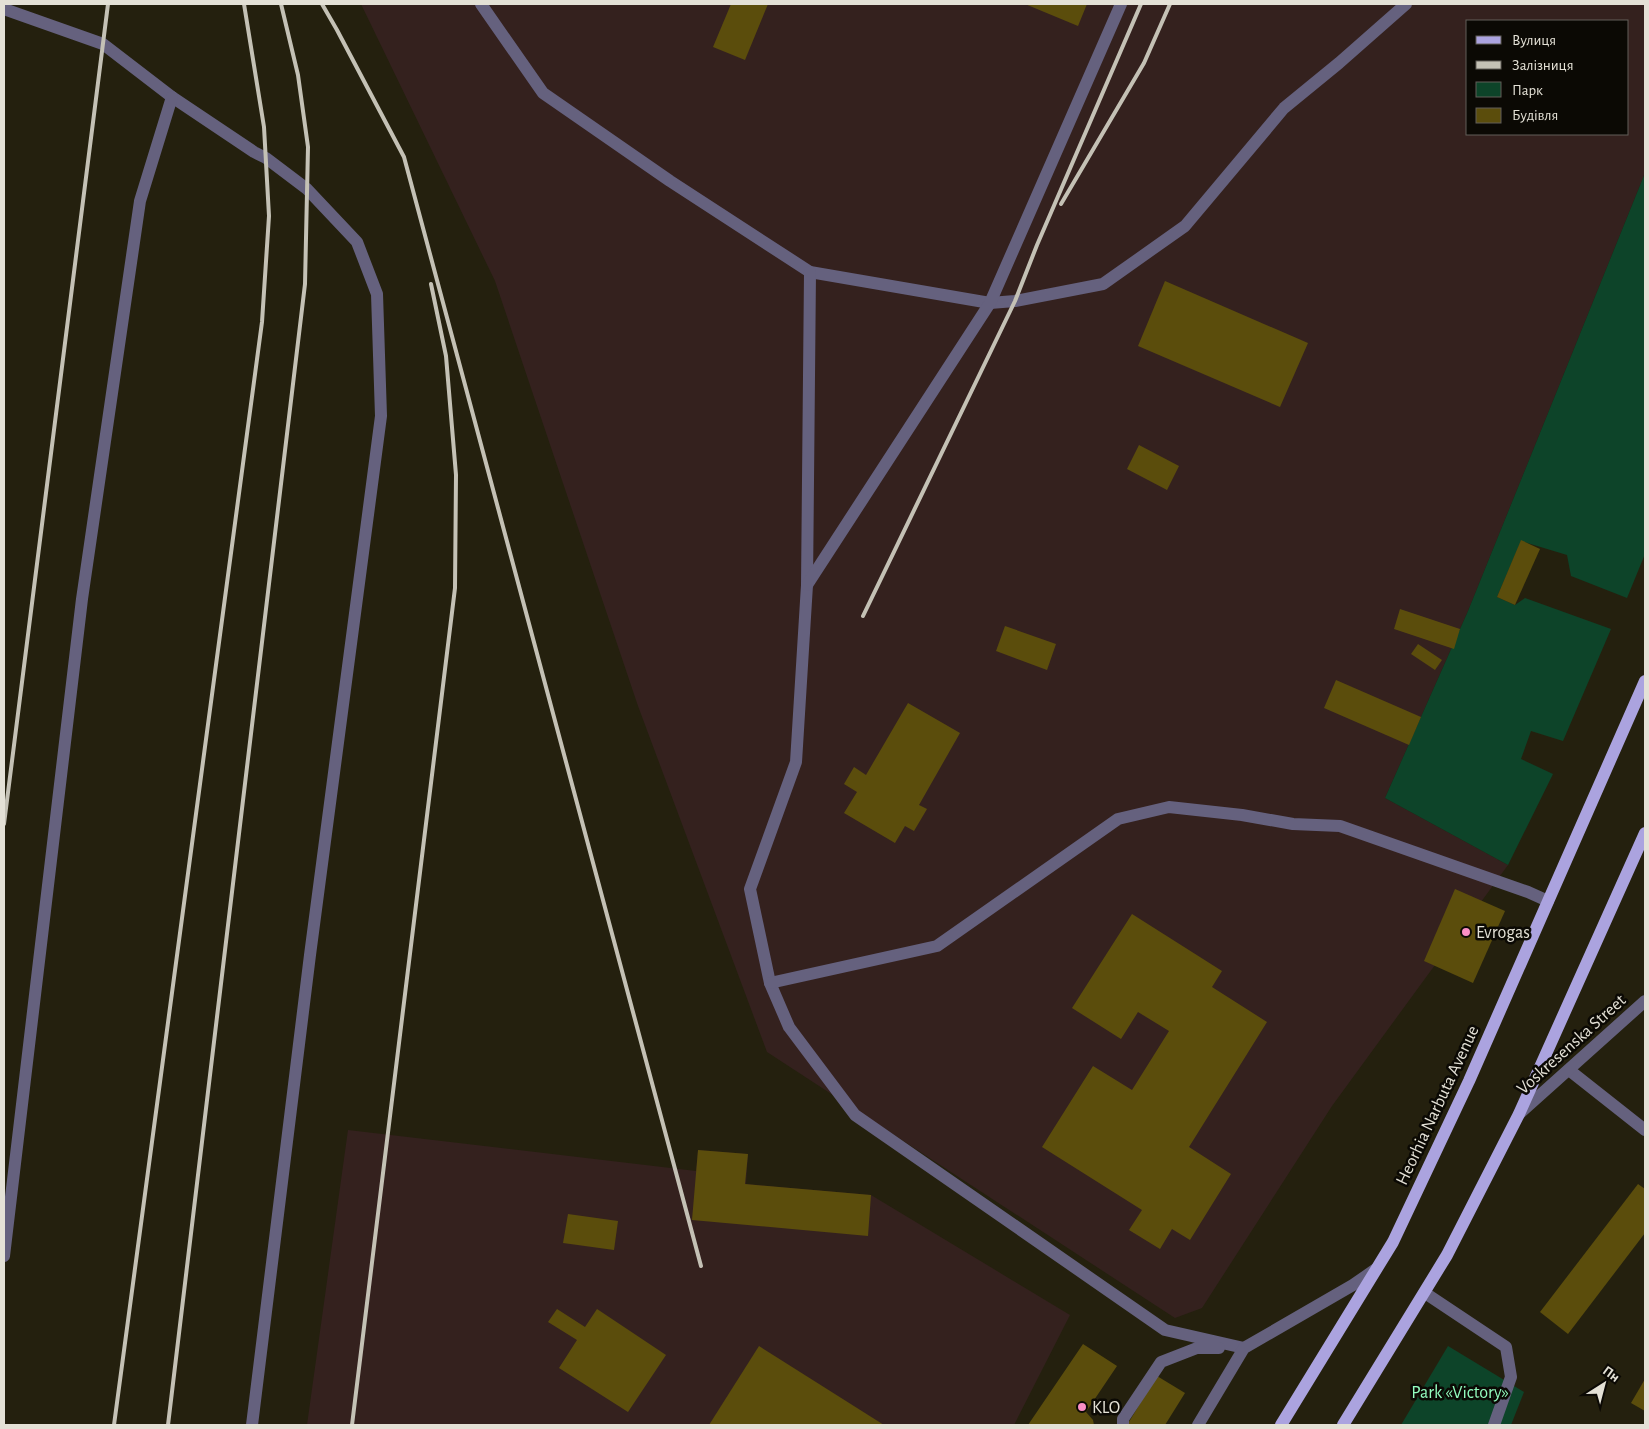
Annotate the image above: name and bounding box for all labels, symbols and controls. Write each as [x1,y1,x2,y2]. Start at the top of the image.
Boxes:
legend [1466,20,1629,135]
text: Вулиця [1512,33,1556,48]
text: Залізниця [1512,58,1573,73]
text: Парк [1512,83,1543,98]
text: Будівля [1512,108,1558,123]
place label: Evrogas [1476,924,1530,942]
marker: Evrogas [1460,926,1472,938]
street label: Voskresenska Street [1514,991,1630,1098]
street label: Heorhia Narbuta Avenue [1393,1023,1483,1188]
north arrow [1579,1359,1629,1409]
text: Пн [1600,1364,1622,1385]
park label: Park «Victory» [1411,1384,1509,1402]
place label: KLO [1092,1399,1120,1417]
marker: KLO [1076,1401,1088,1413]

